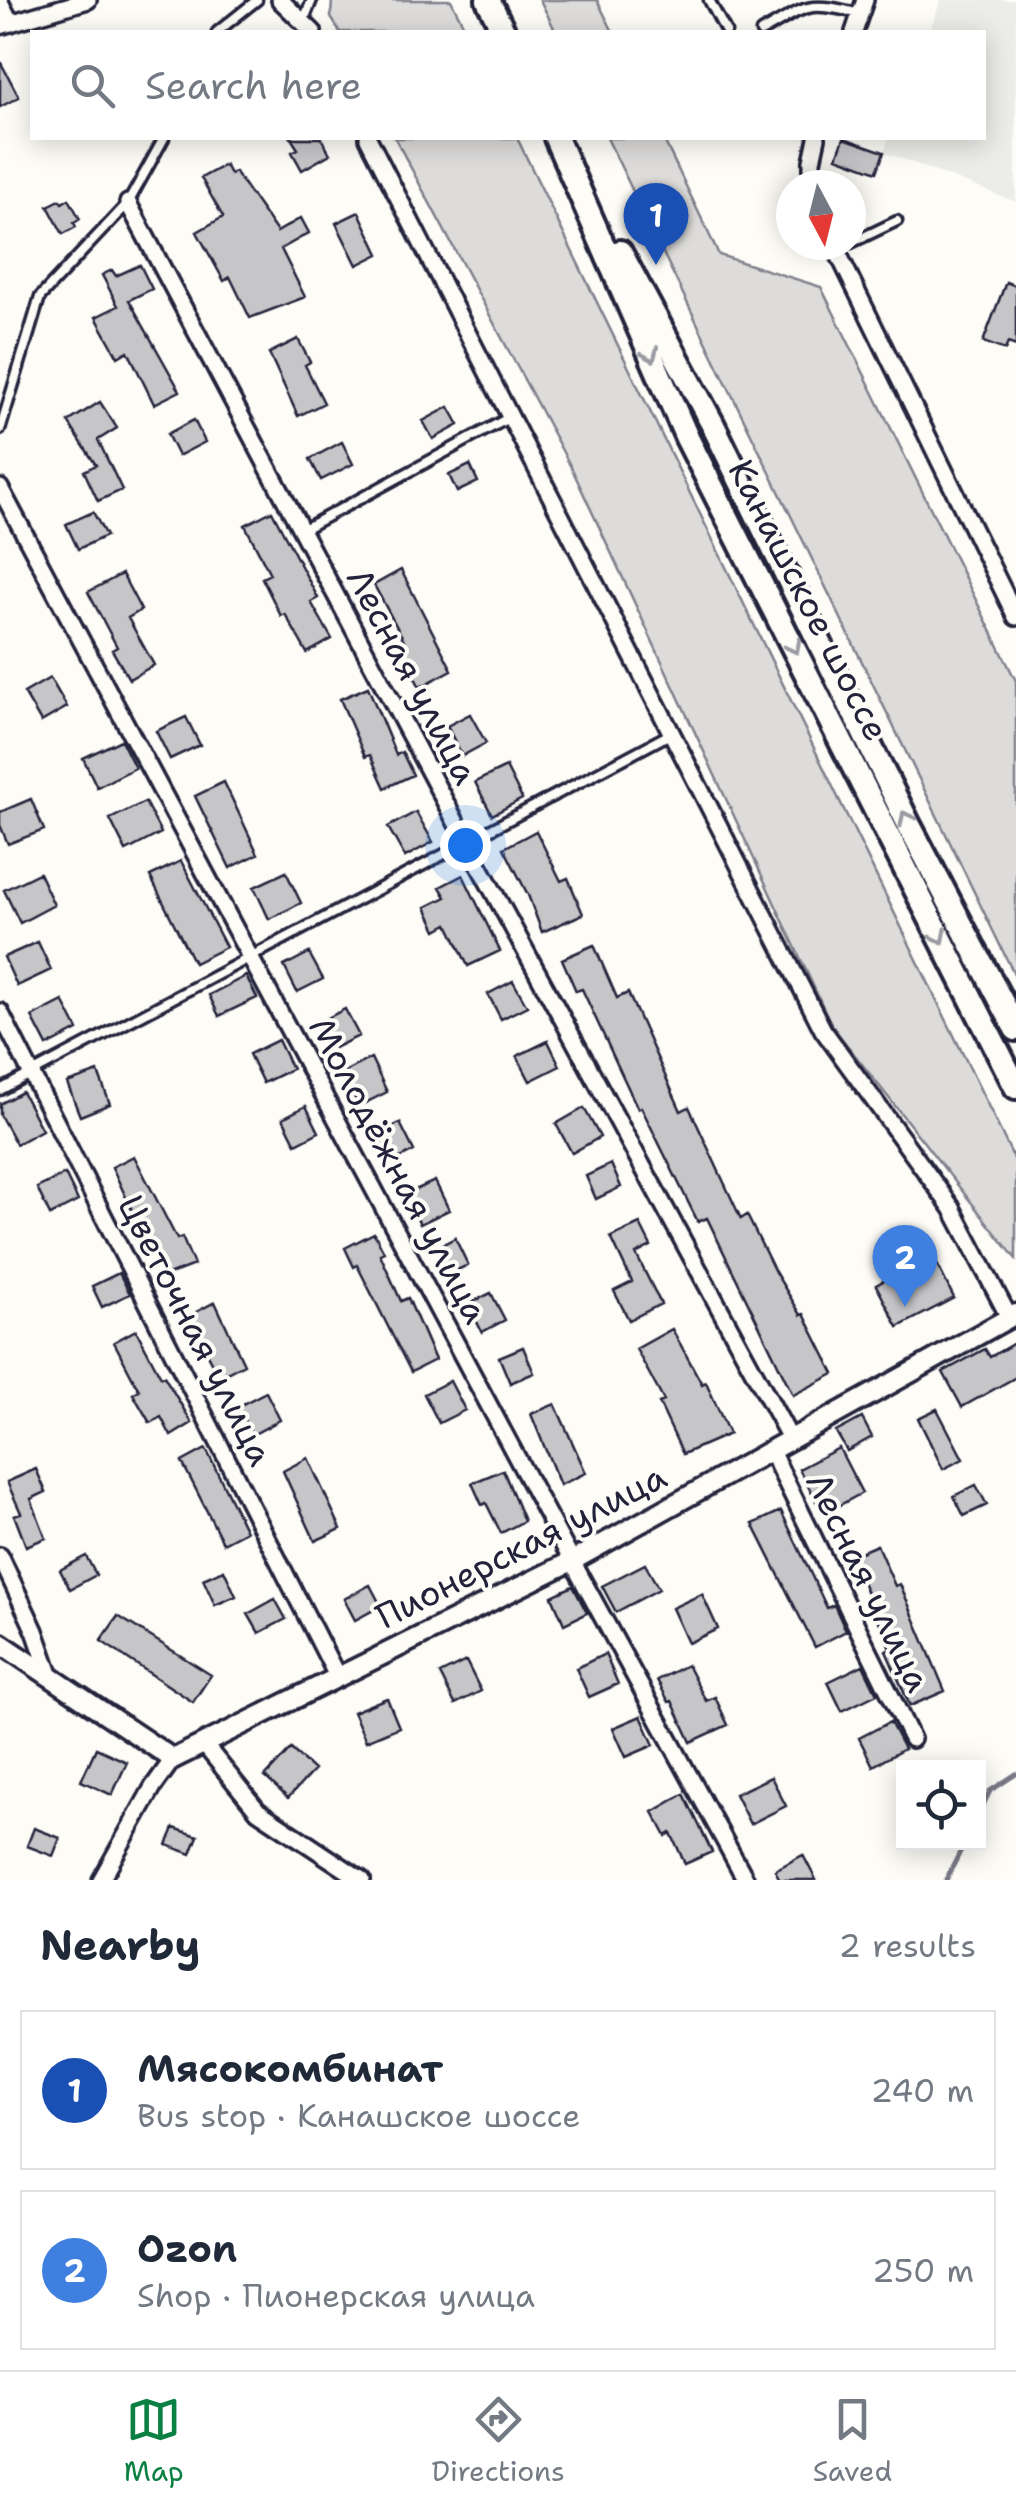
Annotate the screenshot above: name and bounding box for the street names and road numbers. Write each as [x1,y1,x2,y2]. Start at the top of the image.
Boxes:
street label: Канашское шоссе [718,451,900,749]
street label: Лесная улица [336,560,490,792]
street label: Молодёжная улица [298,1009,500,1332]
street label: Цветочная улица [107,1187,285,1474]
street label: Пионерская улица [368,1452,674,1640]
street label: Лесная улица [796,1465,942,1700]

